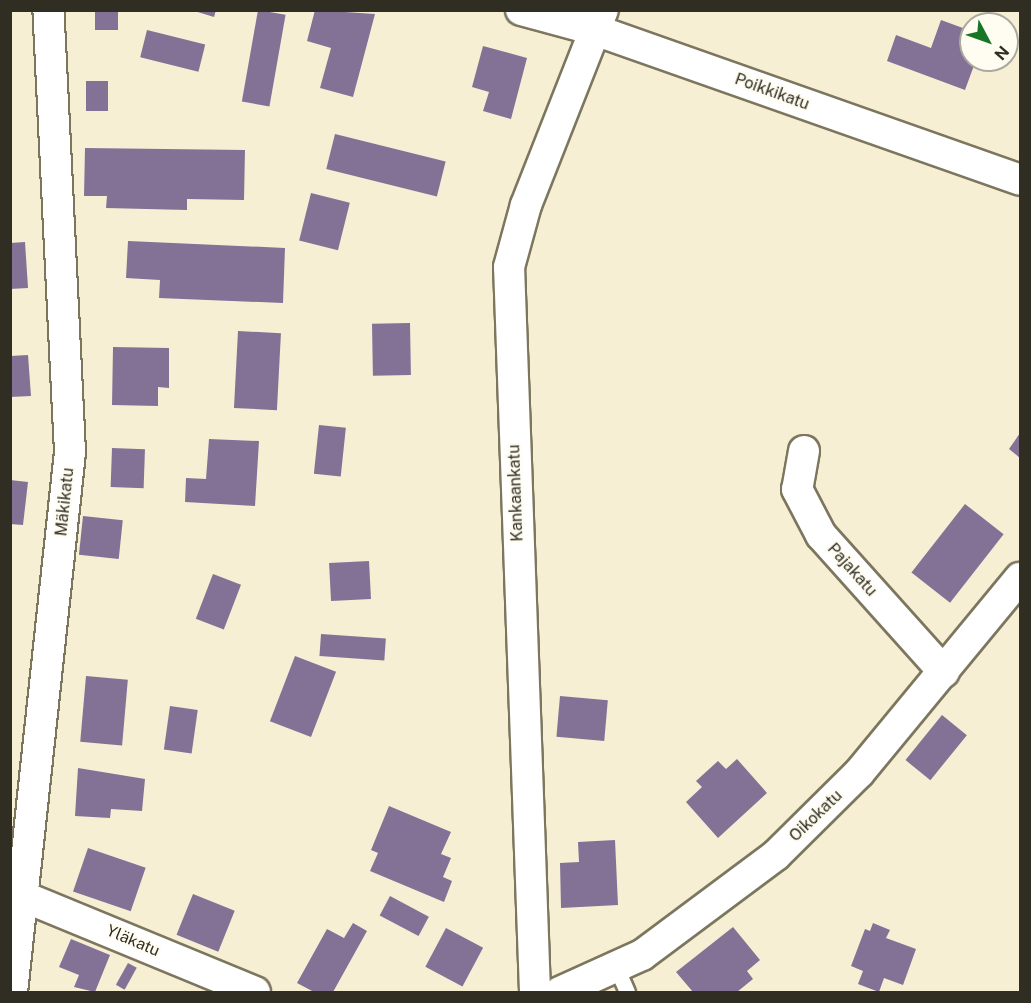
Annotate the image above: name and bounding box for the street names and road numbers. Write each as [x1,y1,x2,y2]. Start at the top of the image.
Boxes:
street label: Poikkikatu [732,70,812,114]
street label: Kankaankatu [505,444,527,542]
street label: Mäkikatu [52,467,78,537]
street label: Pajakatu [823,540,881,600]
street label: Oikokatu [786,786,846,846]
street label: Yläkatu [103,921,163,961]

